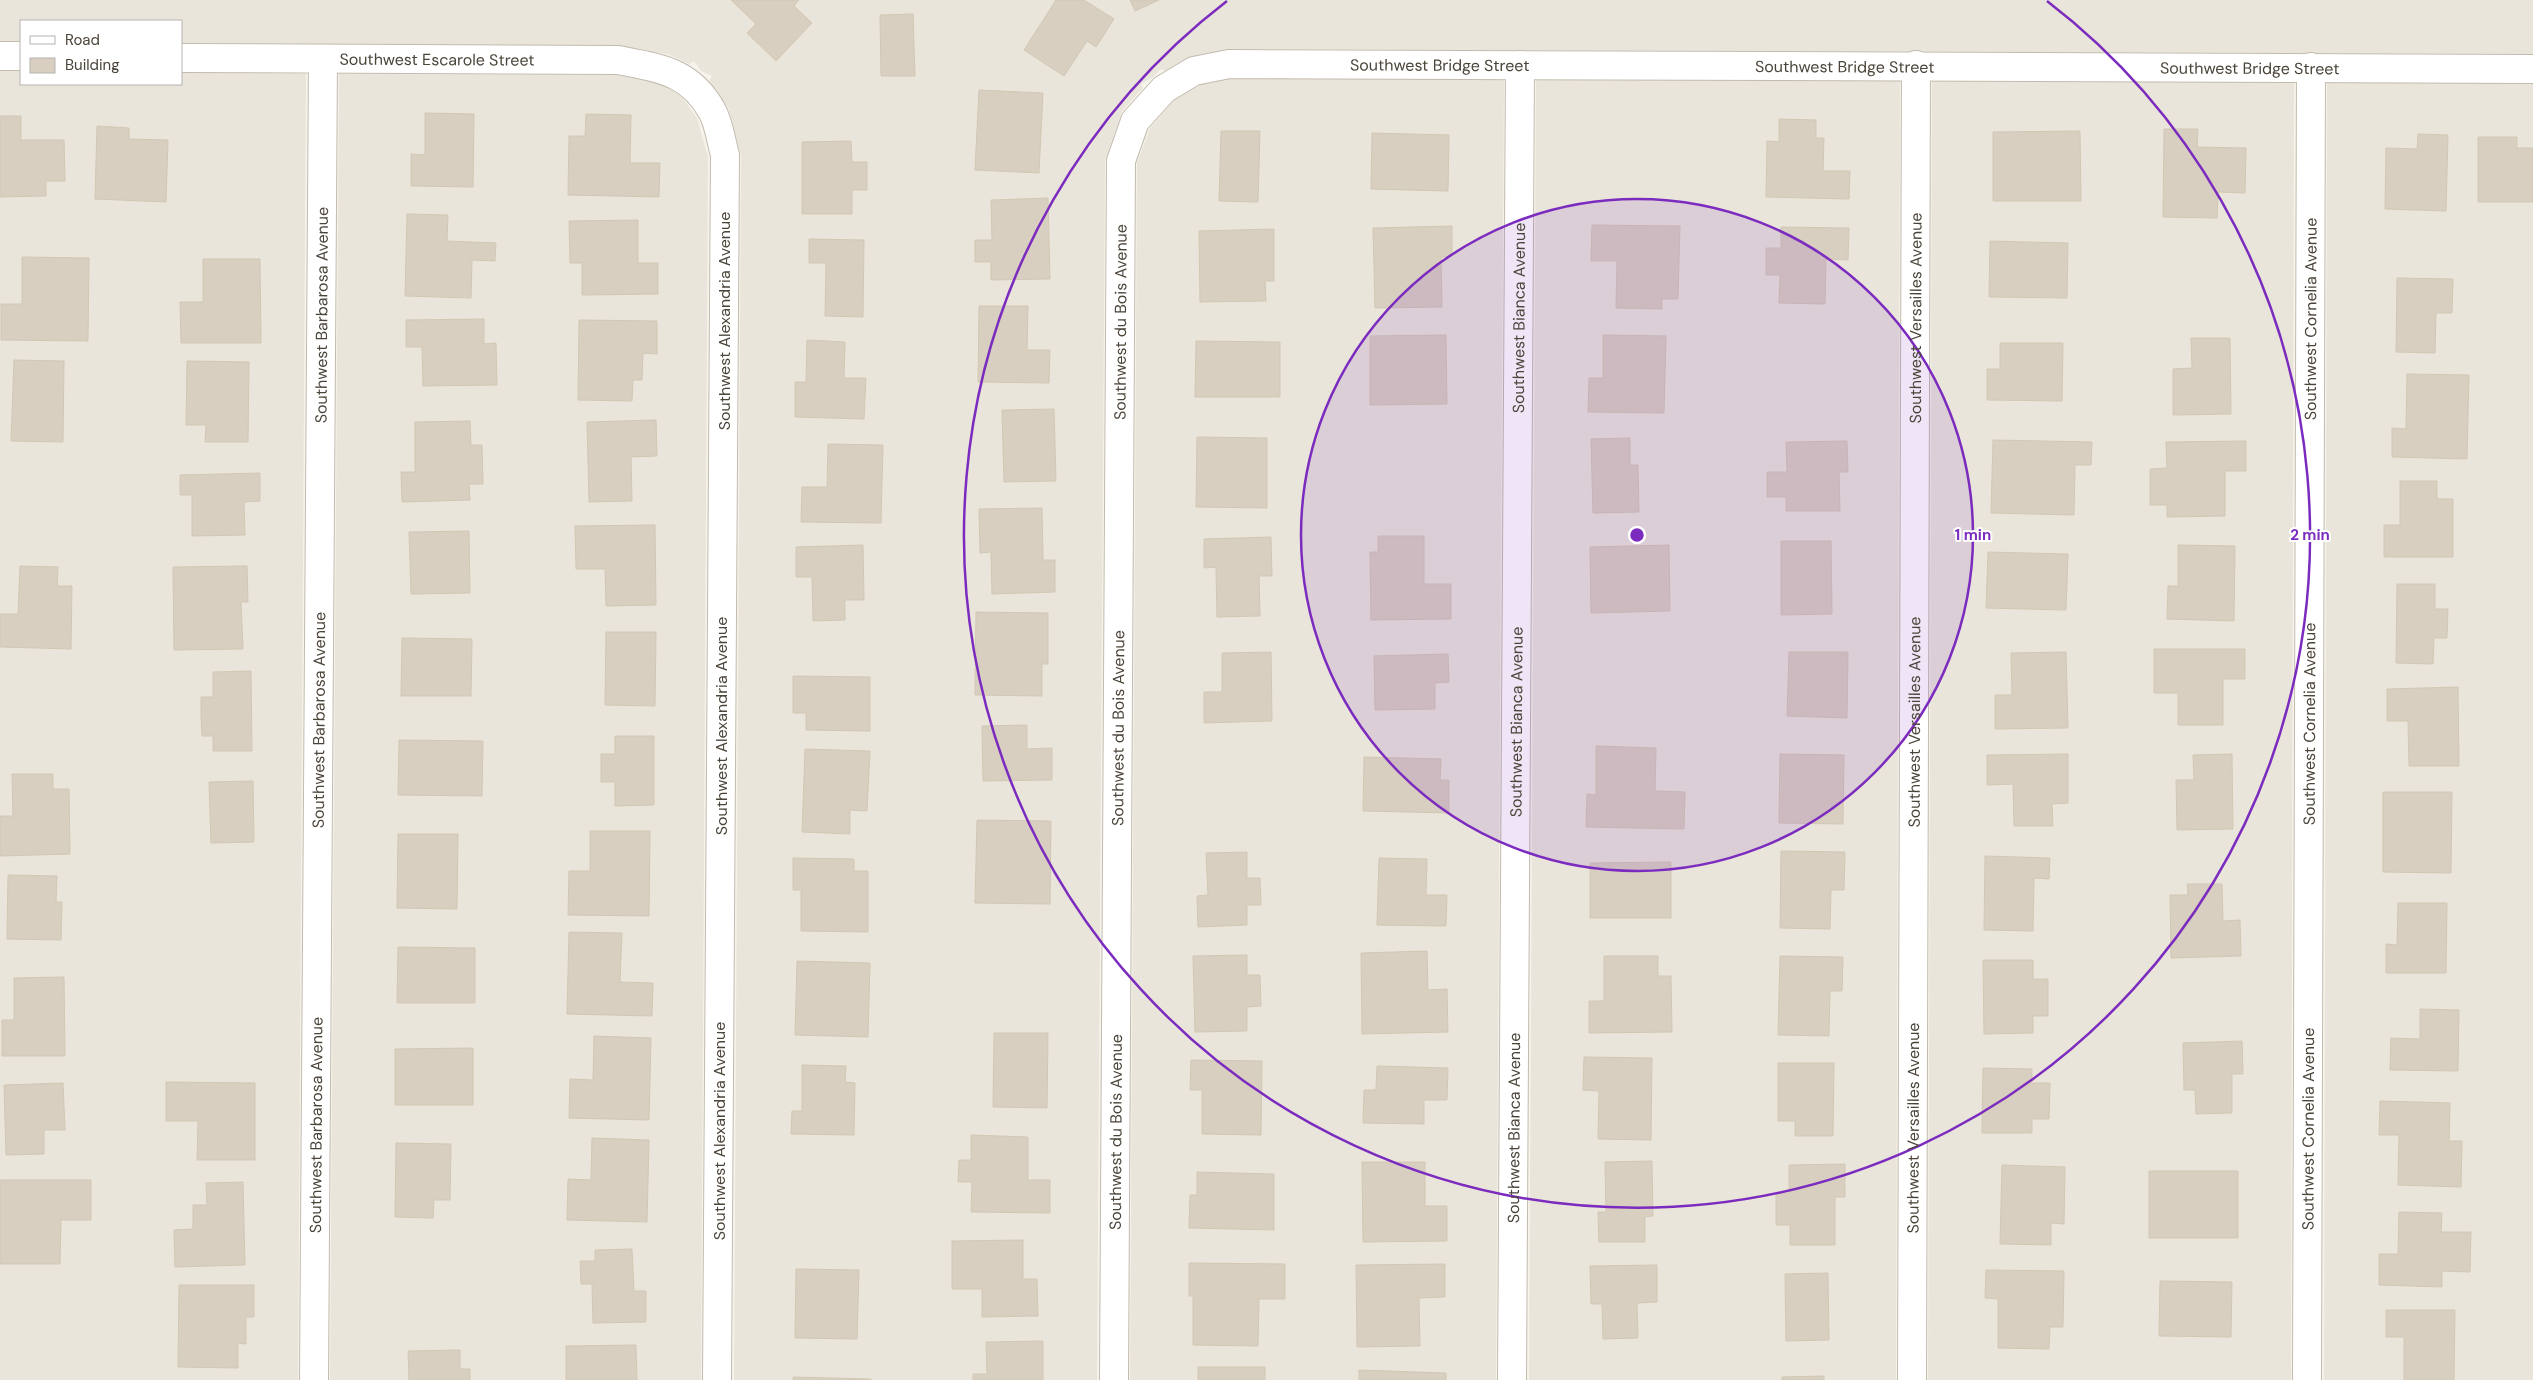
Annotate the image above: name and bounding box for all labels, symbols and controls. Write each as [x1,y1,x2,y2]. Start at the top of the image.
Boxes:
legend [20,20,182,85]
text: Road [65,30,100,50]
street label: Southwest Escarole Street [339,49,535,71]
street label: Southwest Bridge Street [1350,54,1530,76]
text: Building [65,55,120,75]
street label: Southwest Bridge Street [1755,56,1935,78]
street label: Southwest Bridge Street [2160,58,2340,79]
street label: Southwest Barbarosa Avenue [311,207,333,423]
street label: Southwest Alexandria Avenue [714,212,735,430]
street label: Southwest Versailles Avenue [1905,213,1927,424]
street label: Southwest Cornelia Avenue [2300,218,2322,420]
street label: Southwest Bianca Avenue [1508,223,1530,413]
street label: Southwest du Bois Avenue [1110,224,1132,420]
text: 1 min [1955,525,1991,545]
text: 2 min [2290,525,2330,545]
centre of rings [1628,526,1646,544]
street label: Southwest Barbarosa Avenue [308,612,330,828]
street label: Southwest Alexandria Avenue [711,617,732,835]
street label: Southwest Versailles Avenue [1904,617,1925,828]
street label: Southwest Cornelia Avenue [2299,623,2320,825]
street label: Southwest Bianca Avenue [1505,627,1528,817]
street label: Southwest du Bois Avenue [1107,630,1129,826]
street label: Southwest Barbarosa Avenue [305,1017,327,1233]
street label: Southwest Alexandria Avenue [709,1022,730,1240]
street label: Southwest Versailles Avenue [1902,1023,1924,1234]
street label: Southwest Cornelia Avenue [2297,1028,2319,1230]
street label: Southwest Bianca Avenue [1503,1033,1525,1223]
street label: Southwest du Bois Avenue [1105,1034,1127,1230]

